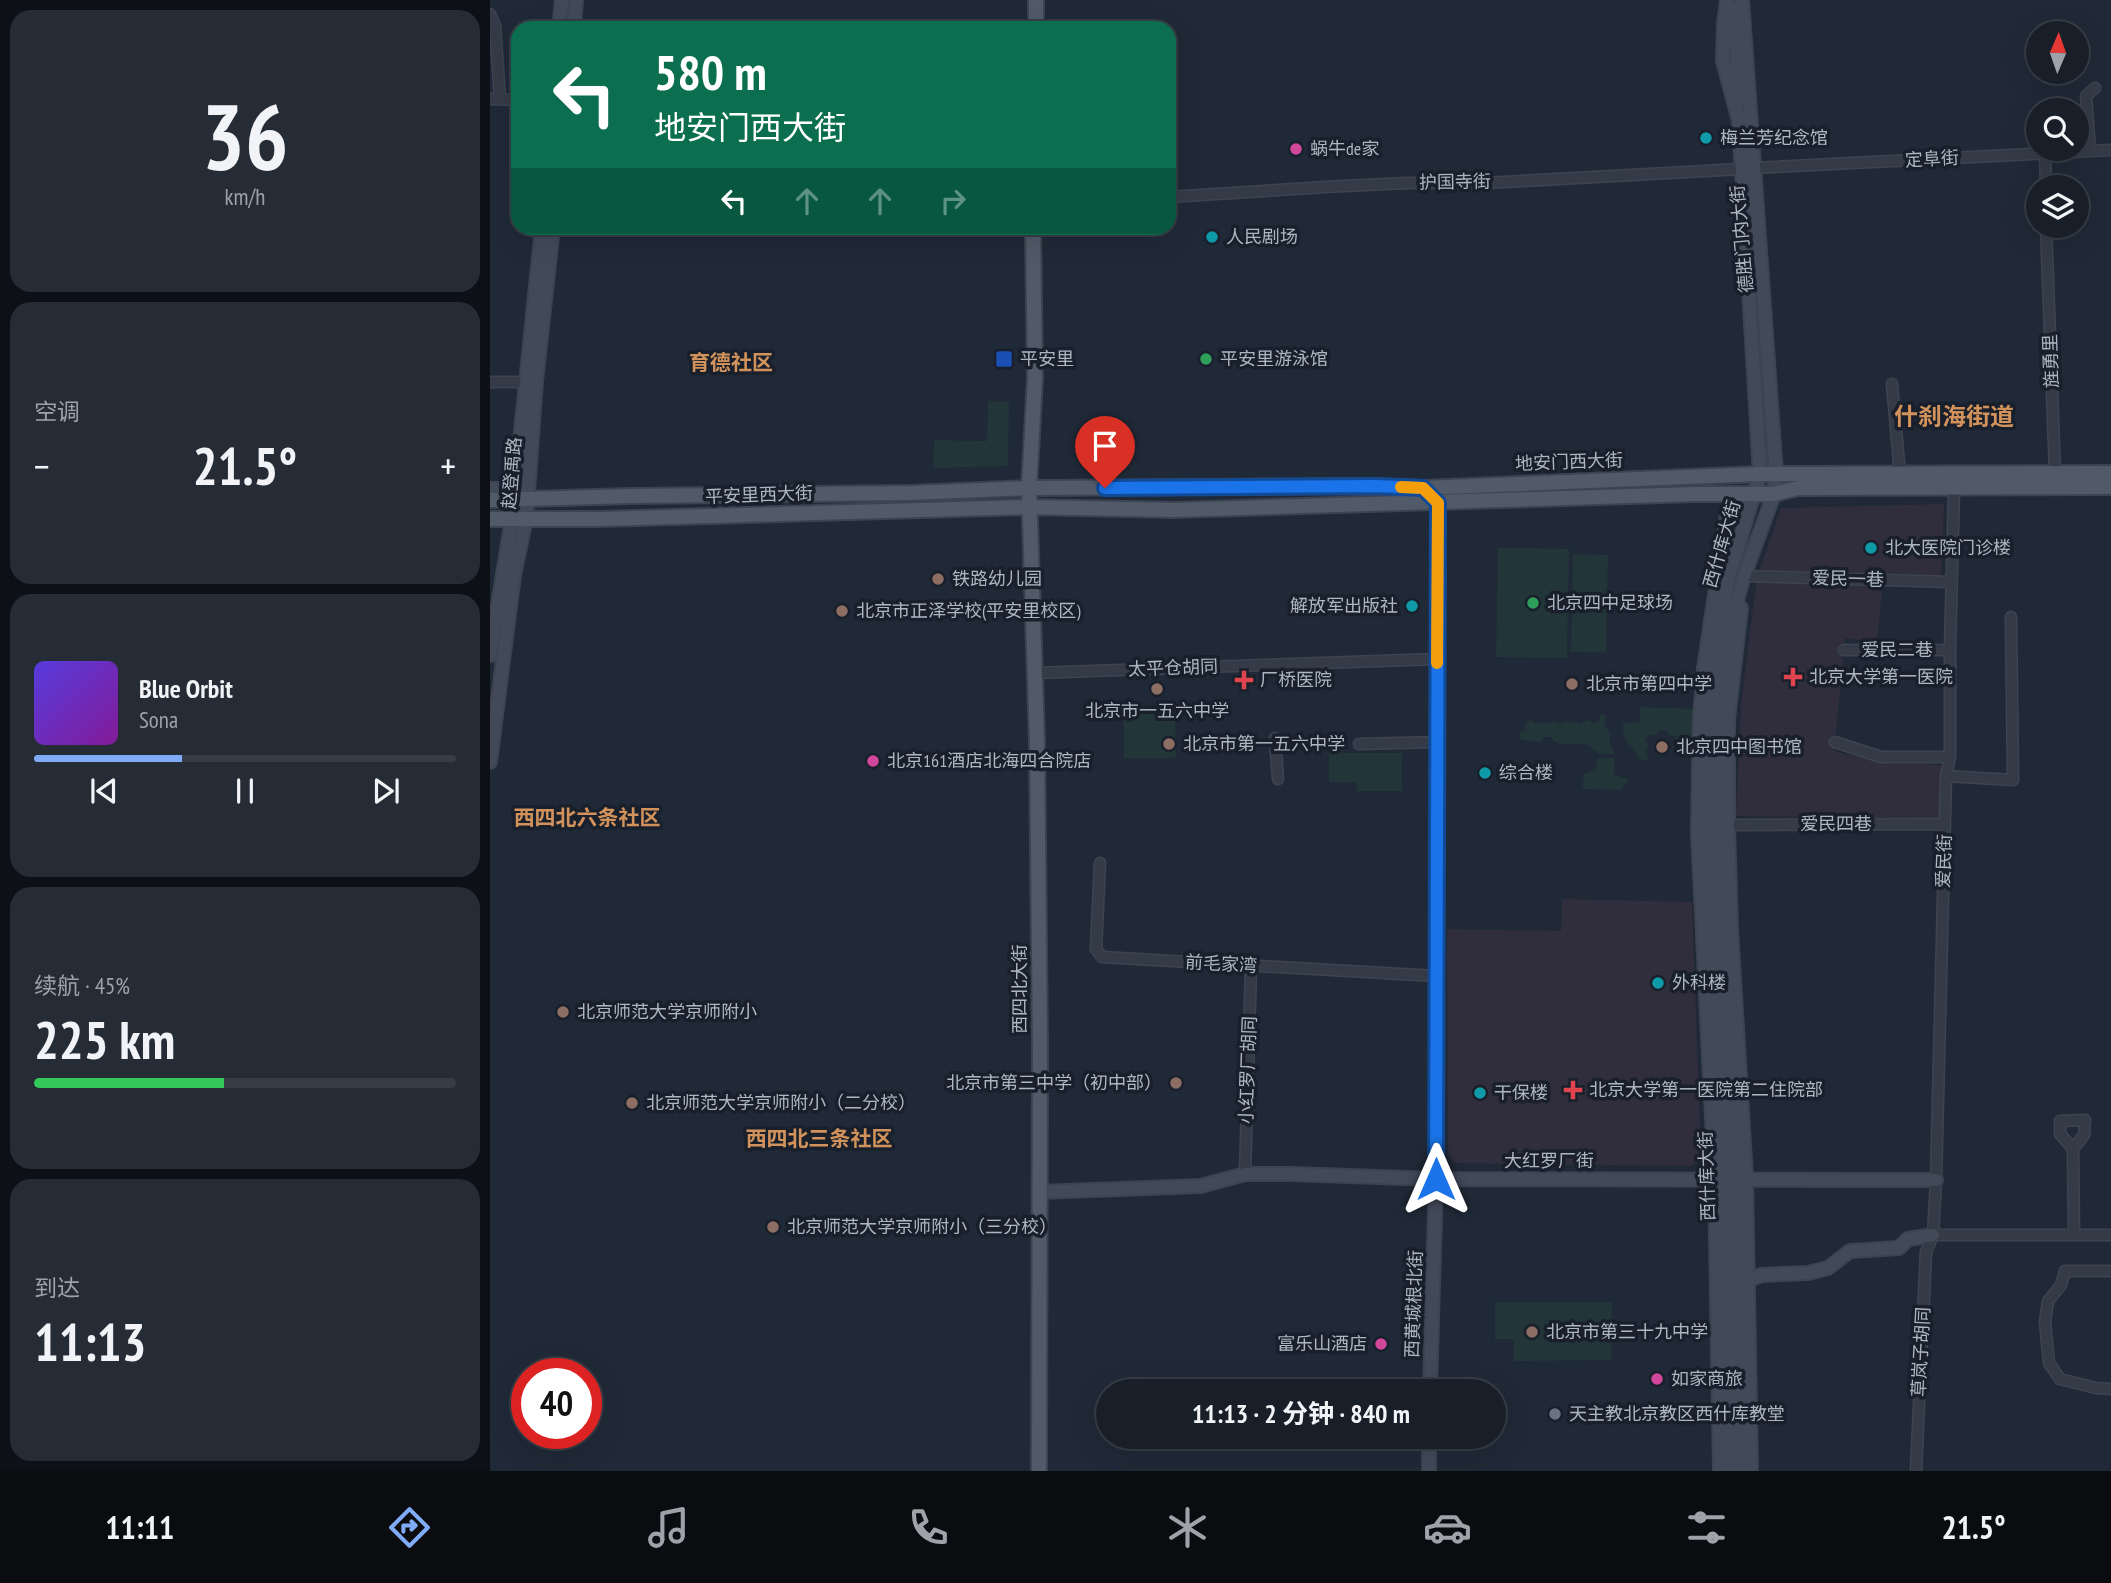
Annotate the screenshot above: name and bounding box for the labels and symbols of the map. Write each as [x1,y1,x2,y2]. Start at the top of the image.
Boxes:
north arrow [2026,21,2090,84]
place label: 梅兰芳纪念馆 [1720,126,1828,149]
marker: 梅兰芳纪念馆 [1698,130,1714,146]
place label: 蜗牛de家 [1310,137,1379,160]
marker: 蜗牛de家 [1288,141,1304,157]
street label: 定阜街 [1904,146,1960,171]
street label: 护国寺街 [1419,169,1491,194]
street label: 德胜门内大街 [1725,184,1758,294]
place label: 人民剧场 [1226,225,1298,248]
marker: 人民剧场 [1204,229,1220,245]
street label: 旌勇里 [2038,334,2063,388]
place label: 平安里 [1020,347,1074,370]
place label: 平安里游泳馆 [1220,347,1328,370]
district label: 育德社区 [689,349,773,376]
marker: 平安里 [994,349,1014,369]
marker: 平安里游泳馆 [1198,351,1214,367]
district label: 什刹海街道 [1894,401,2014,432]
pin [1075,416,1135,488]
street label: 赵登禹路 [497,436,526,510]
street label: 地安门西大街 [1515,448,1623,475]
street label: 平安里西大街 [705,481,813,508]
street label: 西什库大街 [1698,497,1745,590]
place label: 北大医院门诊楼 [1885,536,2011,559]
marker: 北大医院门诊楼 [1863,540,1879,556]
street label: 爱民一巷 [1812,566,1884,591]
place label: 铁路幼儿园 [952,567,1042,590]
marker: 铁路幼儿园 [930,571,946,587]
place label: 北京四中足球场 [1547,591,1673,614]
place label: 解放军出版社 [1290,594,1398,617]
marker: 北京四中足球场 [1525,595,1541,611]
marker: 解放军出版社 [1404,598,1420,614]
place label: 北京市正泽学校(平安里校区) [856,599,1081,622]
marker: 北京市正泽学校(平安里校区) [834,603,850,619]
street label: 爱民二巷 [1861,638,1933,661]
street label: 太平仓胡同 [1128,654,1218,681]
place label: 北京大学第一医院 [1809,665,1953,688]
marker: 北京大学第一医院 [1783,667,1803,687]
place label: 厂桥医院 [1260,668,1332,691]
marker: 厂桥医院 [1234,670,1254,690]
place label: 北京市第四中学 [1586,672,1712,695]
marker: 北京市第四中学 [1564,676,1580,692]
marker: 北京市一五六中学 [1149,681,1165,697]
place label: 北京市一五六中学 [1085,699,1229,722]
place label: 北京市第一五六中学 [1183,732,1345,755]
place label: 北京四中图书馆 [1676,735,1802,758]
marker: 北京市第一五六中学 [1161,736,1177,752]
marker: 北京四中图书馆 [1654,739,1670,755]
place label: 北京161酒店北海四合院店 [887,749,1091,772]
marker: 北京161酒店北海四合院店 [865,753,881,769]
place label: 综合楼 [1499,761,1553,784]
marker: 综合楼 [1477,765,1493,781]
district label: 西四北六条社区 [514,804,661,831]
street label: 爱民四巷 [1800,812,1872,835]
street label: 爱民街 [1931,834,1956,888]
street label: 西四北大街 [1008,944,1031,1034]
street label: 前毛家湾 [1184,950,1258,977]
place label: 外科楼 [1672,971,1726,994]
marker: 外科楼 [1650,975,1666,991]
place label: 北京师范大学京师附小 [577,1000,757,1023]
marker: 北京师范大学京师附小 [555,1004,571,1020]
street label: 小红罗厂胡同 [1234,1016,1261,1124]
place label: 北京市第三中学（初中部） [946,1071,1162,1094]
marker: 北京市第三中学（初中部） [1168,1075,1184,1091]
place label: 北京大学第一医院第二住院部 [1589,1078,1823,1101]
marker: 北京大学第一医院第二住院部 [1563,1080,1583,1100]
place label: 干保楼 [1494,1081,1548,1104]
marker: 干保楼 [1472,1085,1488,1101]
place label: 北京师范大学京师附小（二分校） [646,1091,916,1114]
marker: 北京师范大学京师附小（二分校） [624,1095,640,1111]
district label: 西四北三条社区 [746,1125,893,1152]
street label: 西什库大街 [1693,1131,1720,1221]
position arrow [1399,1142,1473,1216]
street label: 大红罗厂街 [1504,1149,1594,1172]
place label: 北京师范大学京师附小（三分校） [787,1215,1057,1238]
marker: 北京师范大学京师附小（三分校） [765,1219,781,1235]
street label: 西黄城根北街 [1400,1250,1427,1358]
street label: 草岚子胡同 [1907,1306,1934,1398]
place label: 北京市第三十九中学 [1546,1320,1708,1343]
marker: 北京市第三十九中学 [1524,1324,1540,1340]
place label: 富乐山酒店 [1277,1332,1367,1355]
marker: 富乐山酒店 [1373,1336,1389,1352]
speed limit sign: 40 [511,1358,602,1449]
place label: 如家商旅 [1671,1367,1743,1390]
marker: 如家商旅 [1649,1371,1665,1387]
place label: 天主教北京教区西什库教堂 [1569,1402,1785,1425]
marker: 天主教北京教区西什库教堂 [1547,1406,1563,1422]

